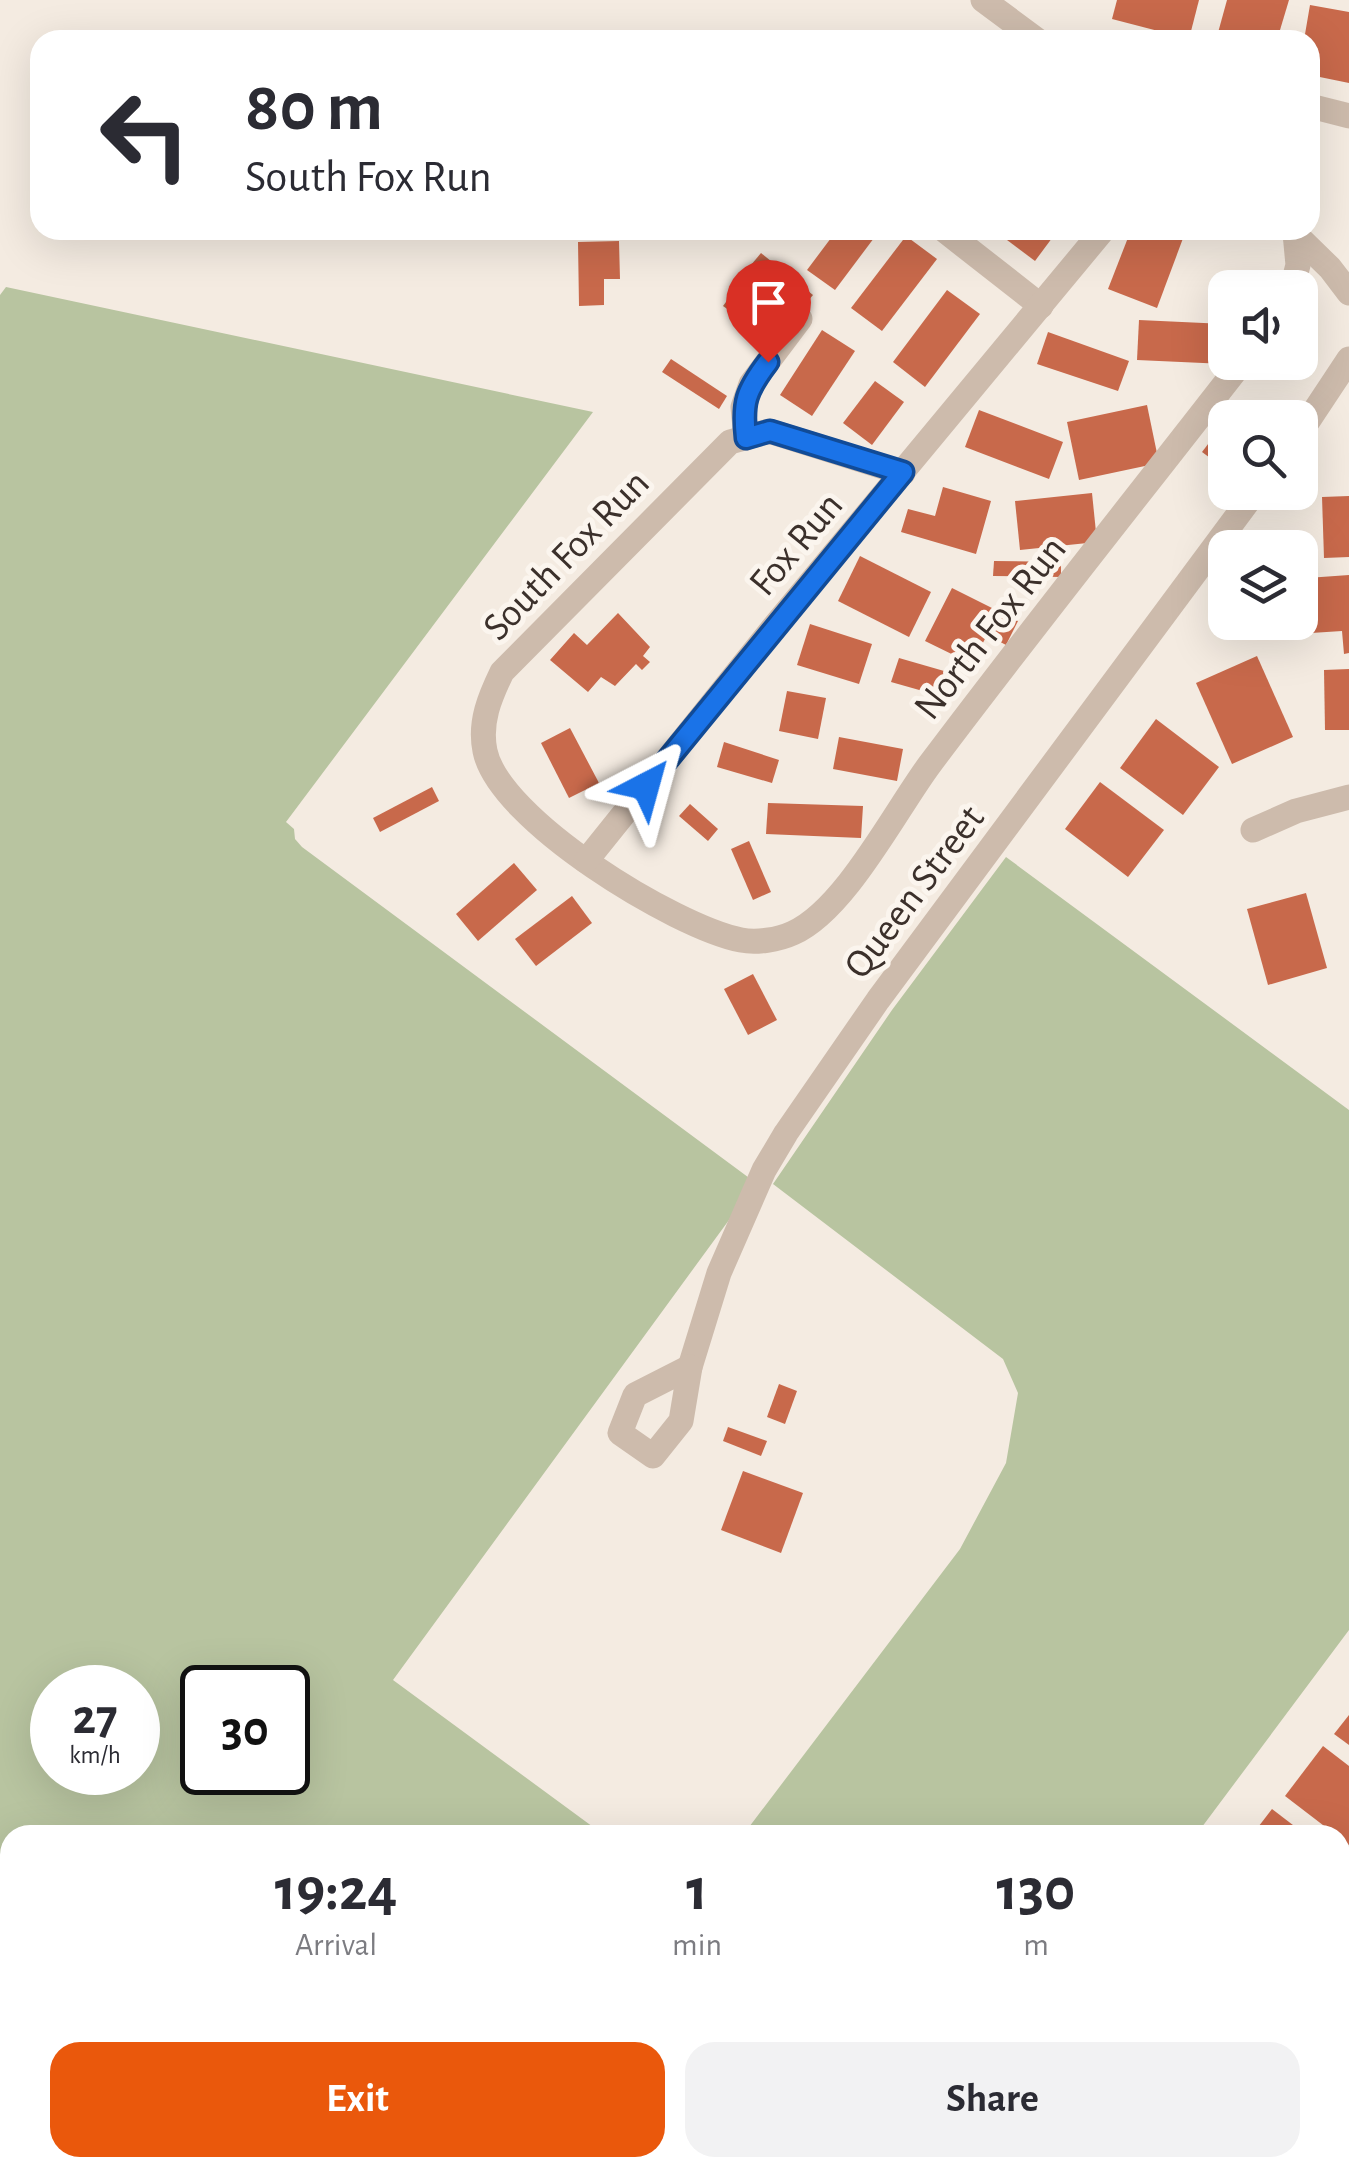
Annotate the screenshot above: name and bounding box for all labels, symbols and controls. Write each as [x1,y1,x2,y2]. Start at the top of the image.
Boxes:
icon: left [80,70,210,200]
text: 80 m [245,73,383,143]
text: South Fox Run [245,155,492,200]
pin [726,260,811,363]
map controls [1208,270,1318,640]
button: sound [1208,270,1318,380]
icon: arrive [741,275,796,330]
button: search [1208,400,1318,510]
street label: South Fox Run [476,463,657,648]
street label: Fox Run [742,485,851,603]
street label: North Fox Run [907,529,1074,727]
button: layers [1208,530,1318,640]
position arrow [594,734,698,838]
street label: Queen Street [837,798,992,986]
speed limit sign: 30 [180,1665,310,1795]
text: 27 [72,1693,118,1743]
text: km/h [69,1743,121,1768]
text: 19:24 [275,1861,397,1921]
text: 1 [686,1861,708,1921]
text: 130 [997,1861,1075,1921]
text: Arrival [295,1929,377,1961]
text: min [672,1929,722,1961]
text: m [1023,1929,1049,1961]
button: Exit [50,2042,665,2157]
button: Share [685,2042,1300,2157]

